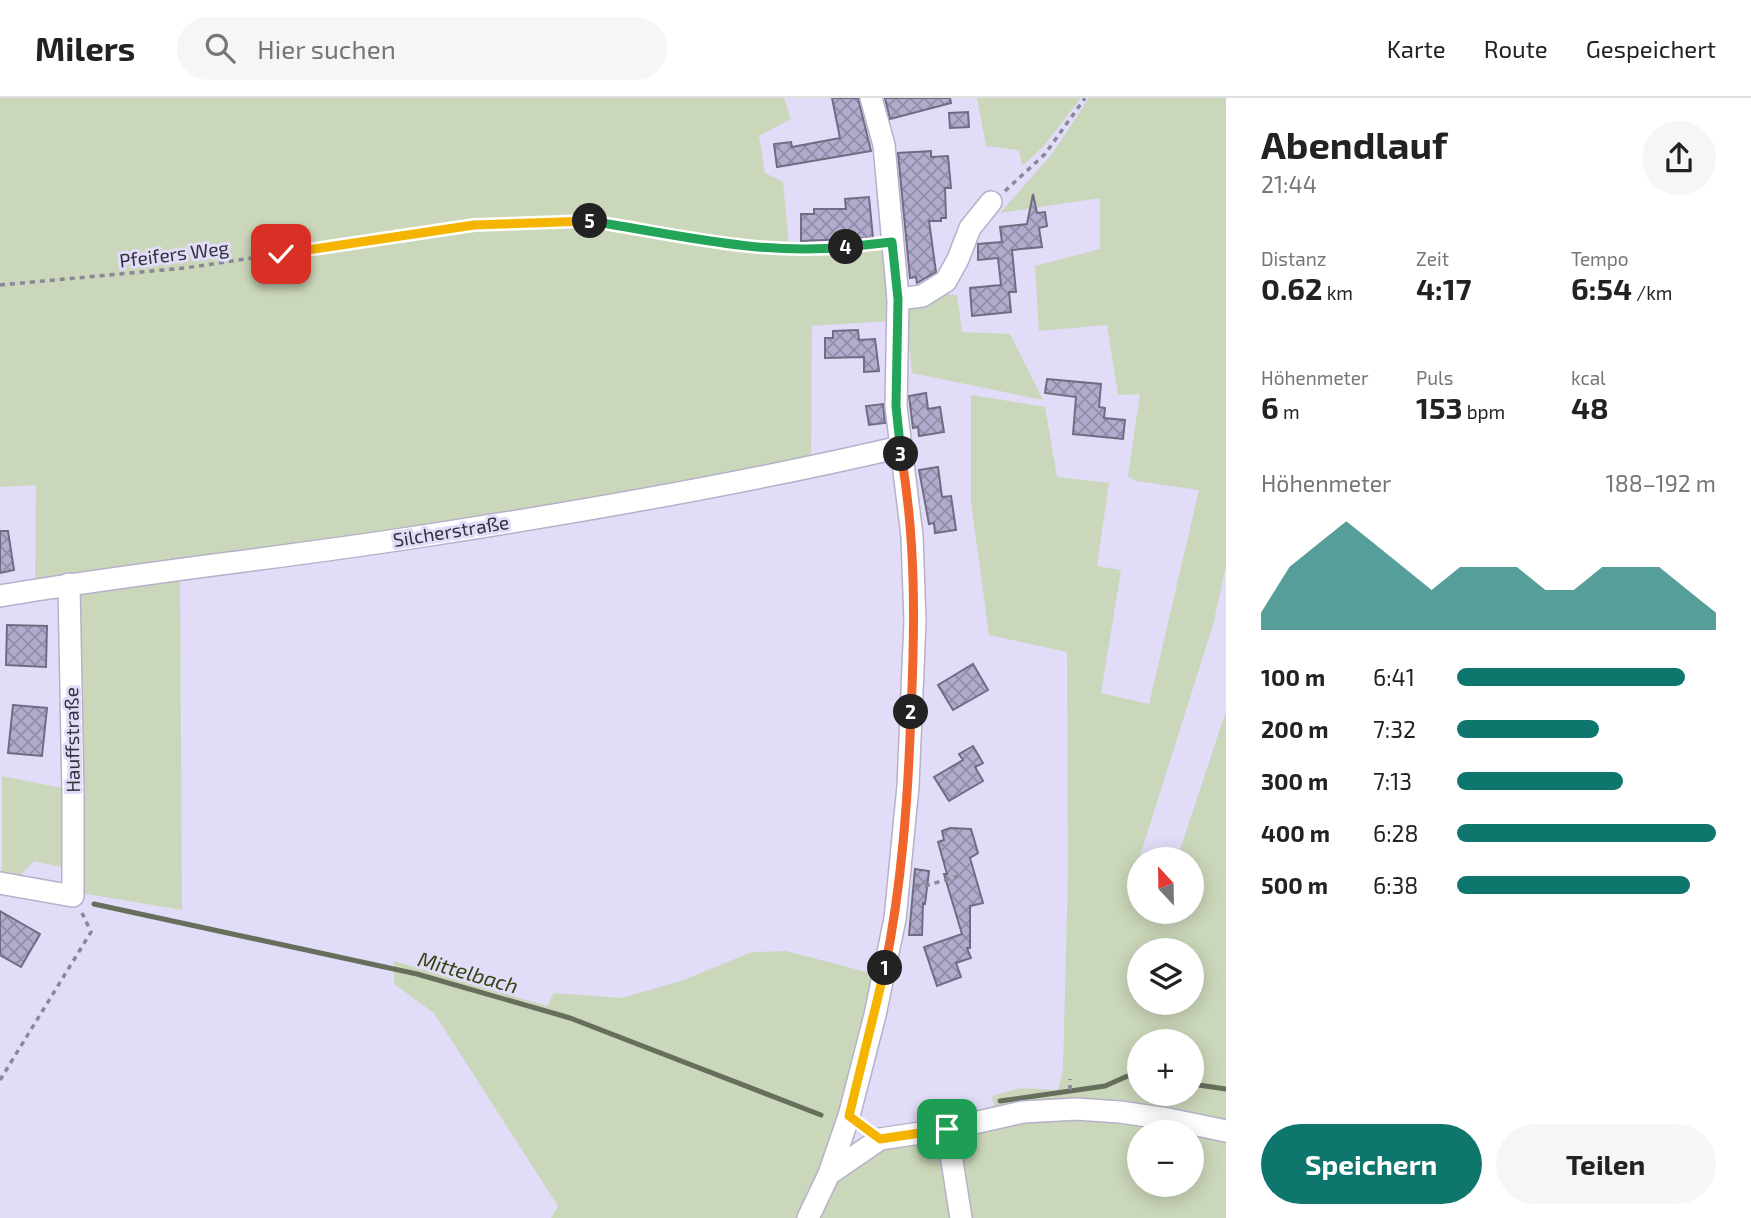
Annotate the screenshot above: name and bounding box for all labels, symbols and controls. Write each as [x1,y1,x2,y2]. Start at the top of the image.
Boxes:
search box [177,17,667,80]
text: Milers [35,28,135,68]
icon: search [201,29,239,67]
text: Hier suchen [257,33,396,64]
text: Karte [1387,34,1446,63]
text: Route [1484,34,1548,63]
text: Gespeichert [1586,34,1716,63]
text: Abendlauf [1261,121,1447,167]
button: share [1642,121,1716,195]
text: 21:44 [1261,170,1317,198]
pin: 5 [572,204,608,238]
text: 5 [584,209,595,232]
pin [251,224,311,284]
pin: 4 [828,230,864,264]
street label: Pfeifers Weg [118,235,230,272]
icon: check [262,235,300,273]
text: 4 [839,235,852,258]
text: Distanz [1261,247,1326,270]
text: Zeit [1416,247,1449,270]
text: Tempo [1571,247,1629,270]
text: 0.62 [1261,270,1322,306]
text: 4:17 [1416,270,1472,306]
text: 6:54 [1571,270,1632,306]
text: km [1322,281,1353,304]
text: /km [1632,281,1672,304]
text: Höhenmeter [1261,366,1369,389]
text: Puls [1416,366,1453,389]
text: kcal [1571,366,1606,389]
text: 6 [1261,389,1279,425]
text: 153 [1416,389,1463,425]
text: 48 [1571,389,1609,425]
text: m [1279,400,1300,423]
text: bpm [1463,400,1505,423]
pin: 3 [884,436,918,472]
text: 3 [895,442,906,465]
text: Höhenmeter [1261,469,1391,497]
text: 188–192 m [1606,469,1716,497]
street label: Silcherstraße [391,510,511,551]
text: 100 m [1261,663,1325,691]
text: 6:41 [1373,663,1415,691]
street label: Hauffstraße [59,687,84,793]
pin: 2 [894,694,928,730]
text: 2 [905,700,916,723]
text: 200 m [1261,715,1329,743]
text: 7:32 [1373,715,1416,743]
text: 300 m [1261,767,1328,795]
text: 7:13 [1373,767,1412,795]
text: 400 m [1261,819,1330,847]
text: 6:28 [1373,819,1418,847]
north arrow [1127,847,1204,924]
map controls [1127,847,1204,1197]
text: 500 m [1261,871,1328,899]
text: 6:38 [1373,871,1418,899]
button: layers [1127,938,1204,1015]
water label: Mittelbach [415,945,521,998]
pin: 1 [868,950,903,986]
text: 1 [880,956,889,979]
button: + [1127,1029,1204,1106]
pin [917,1099,977,1159]
icon: arrive [928,1110,966,1148]
button: − [1127,1120,1204,1197]
button: Speichern [1261,1124,1482,1204]
button: Teilen [1496,1124,1716,1204]

